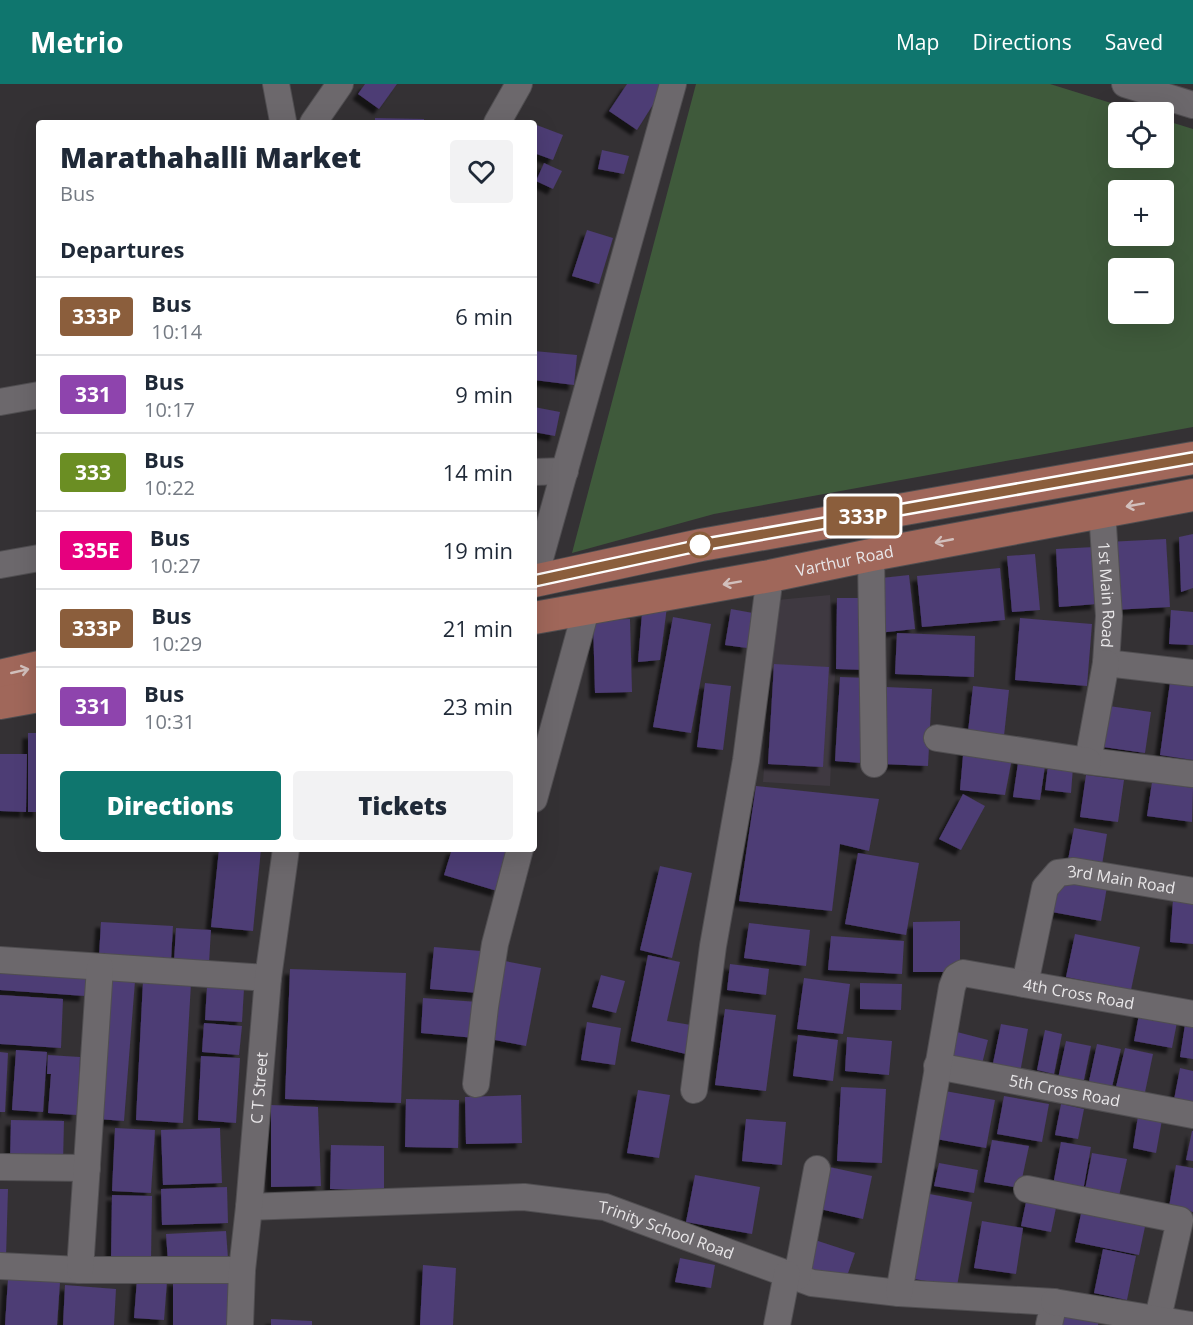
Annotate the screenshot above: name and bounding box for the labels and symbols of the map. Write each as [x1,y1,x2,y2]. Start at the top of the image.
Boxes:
line badge: 333P [821,496,905,536]
one-way arrow [1126,500,1146,511]
unlabelled marker [687,532,713,558]
one-way arrow [934,536,954,547]
street label: Varthur Road [794,540,895,581]
street label: 1st Main Road [1093,541,1120,648]
one-way arrow [722,578,742,589]
one-way arrow [10,665,29,677]
street label: 3rd Main Road [1066,860,1177,899]
street label: 4th Cross Road [1021,973,1136,1014]
street label: C T Street [245,1051,273,1125]
street label: 5th Cross Road [1007,1069,1122,1112]
street label: Trinity School Road [597,1195,737,1264]

